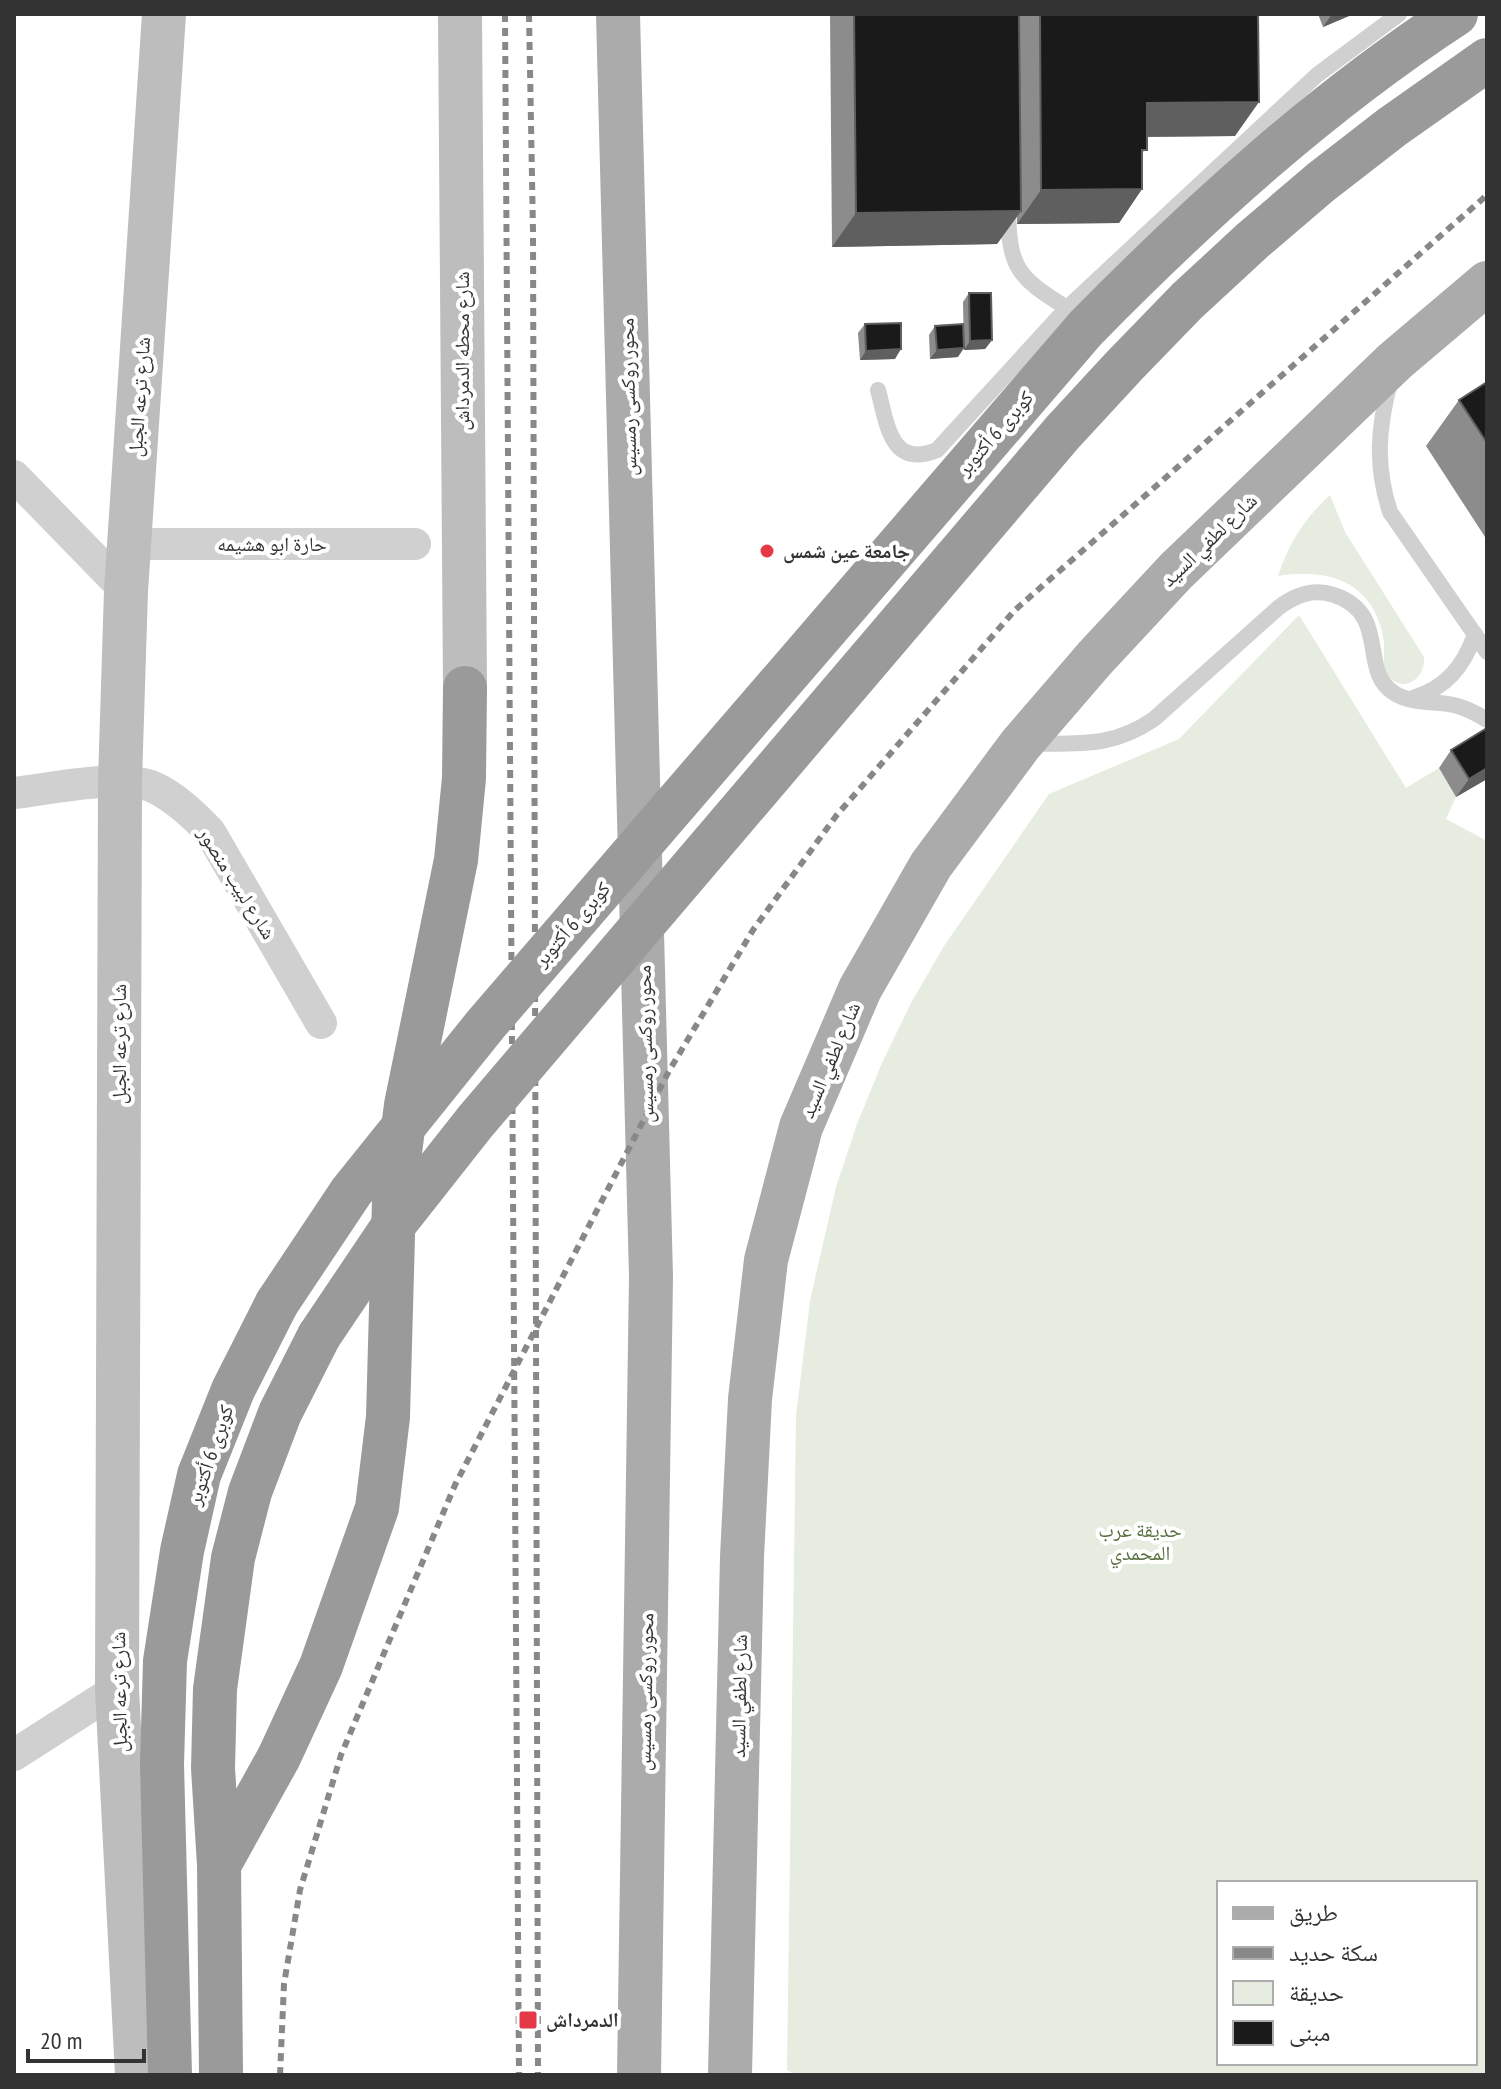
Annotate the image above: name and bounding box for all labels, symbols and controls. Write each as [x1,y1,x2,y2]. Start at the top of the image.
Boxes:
street label: شارع محطه الدمرداش [449,271,475,431]
street label: محور روكسى رمسيس [614,318,642,476]
street label: شارع ترعه الجبل [122,336,156,458]
street label: كوبرى 6 أكتوبر [950,385,1039,482]
street label: شارع لطفي السيد [1155,488,1265,595]
street label: حارة ابو هشيمه [217,531,327,557]
place label: جامعة عين شمس [783,538,910,564]
marker: جامعة عين شمس [758,542,776,560]
street label: شارع لبيب منصور [192,821,282,944]
street label: كوبرى 6 أكتوبر [527,876,616,973]
street label: محور روكسى رمسيس [631,965,659,1123]
street label: شارع ترعه الجبل [106,984,132,1104]
street label: شارع لطفي السيد [794,998,869,1123]
street label: كوبرى 6 أكتوبر [180,1401,239,1509]
park label: حديقة عرب المحمدي [1098,1517,1182,1569]
street label: محور روكسى رمسيس [631,1613,659,1771]
street label: شارع ترعه الجبل [105,1632,133,1752]
street label: شارع لطفي السيد [725,1634,756,1758]
legend [1217,1881,1477,2065]
text: طريق [1289,1897,1338,1928]
text: سكة حديد [1289,1937,1378,1968]
text: حديقة [1289,1977,1344,2008]
place label: الدمرداش [546,2007,619,2033]
marker: الدمرداش [517,2009,539,2031]
scale bar [28,2013,144,2063]
text: مبنى [1289,2017,1330,2048]
text: 20 m [40,2025,82,2056]

